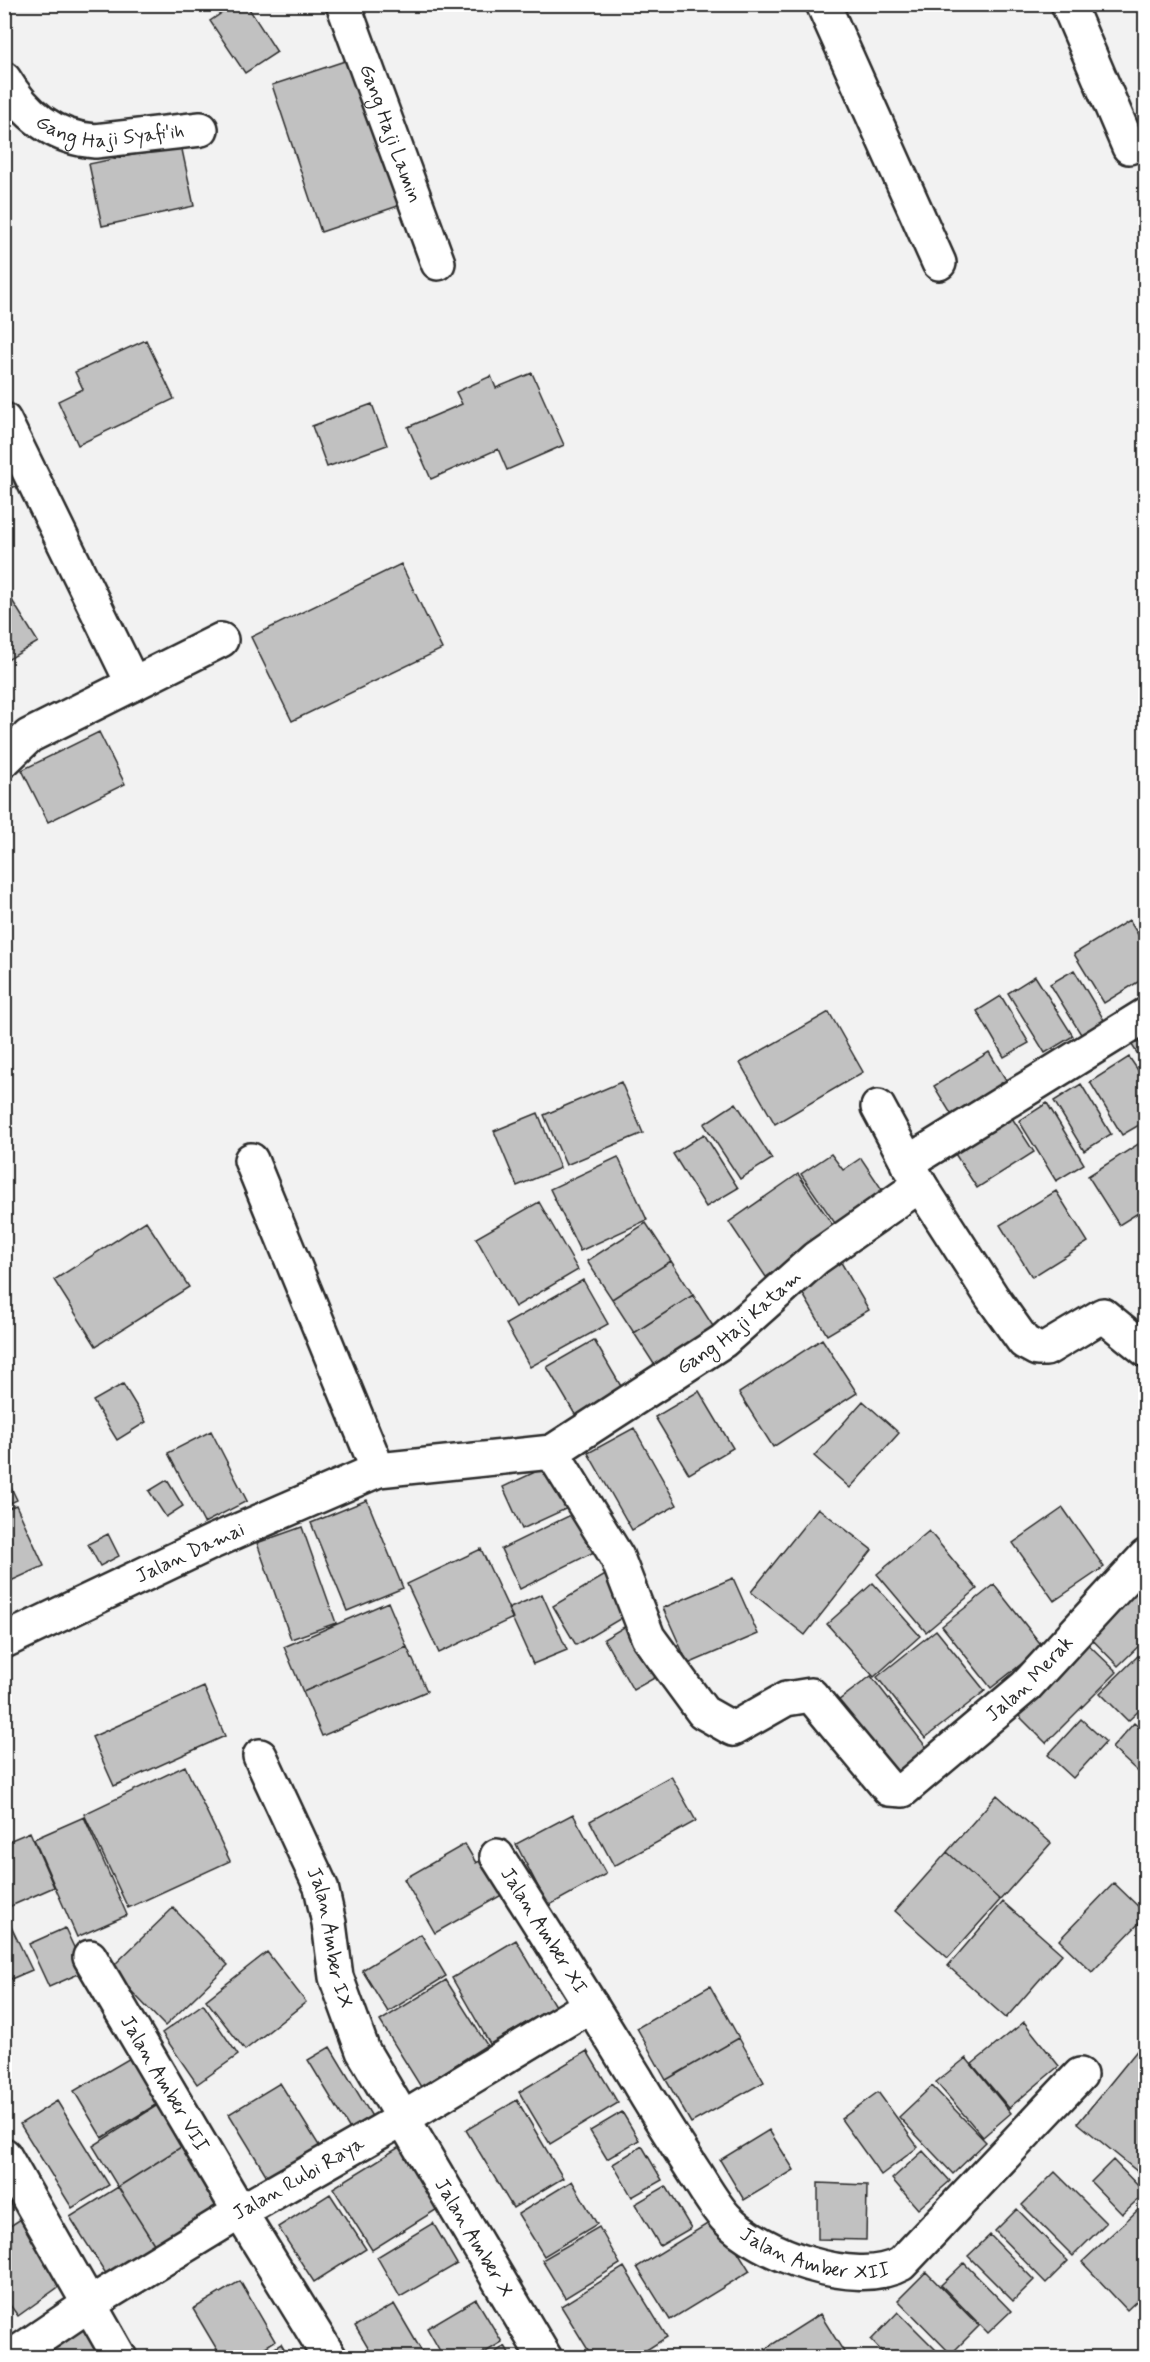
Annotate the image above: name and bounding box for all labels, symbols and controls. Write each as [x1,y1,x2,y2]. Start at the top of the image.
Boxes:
street label: Gang Haji Lamin [353,60,428,207]
street label: Gang Haji Syafi'ih [30,108,186,155]
street label: Gang Haji Katam [671,1264,807,1381]
street label: Jalan Damai [131,1516,249,1590]
street label: Jalan Merak [980,1630,1079,1728]
street label: Jalan Amber IX [300,1862,360,2012]
street label: Jalan Amber XI [494,1862,594,1999]
street label: Jalan Amber VII [114,2010,215,2157]
street label: Jalan Rubi Raya [228,2129,370,2227]
street label: Jalan Amber X [428,2173,520,2303]
street label: Jalan Amber XII [734,2221,893,2286]

